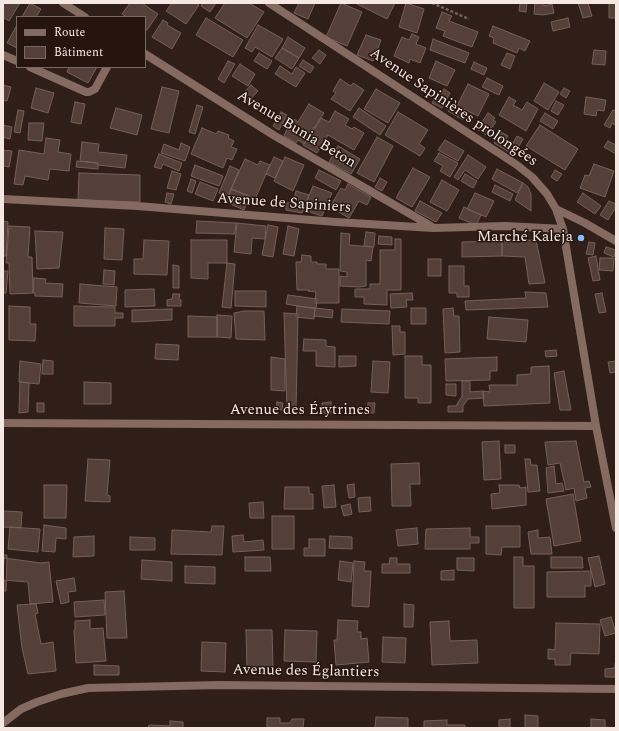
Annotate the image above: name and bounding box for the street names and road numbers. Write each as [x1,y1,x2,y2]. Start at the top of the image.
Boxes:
street label: Avenue Sapinières prolongées [366,45,540,171]
street label: Avenue Bunia Beton [233,87,359,173]
street label: Avenue de Sapiniers [216,190,352,218]
street label: Avenue des Érytrines [230,402,370,420]
street label: Avenue des Églantiers [232,662,380,682]

